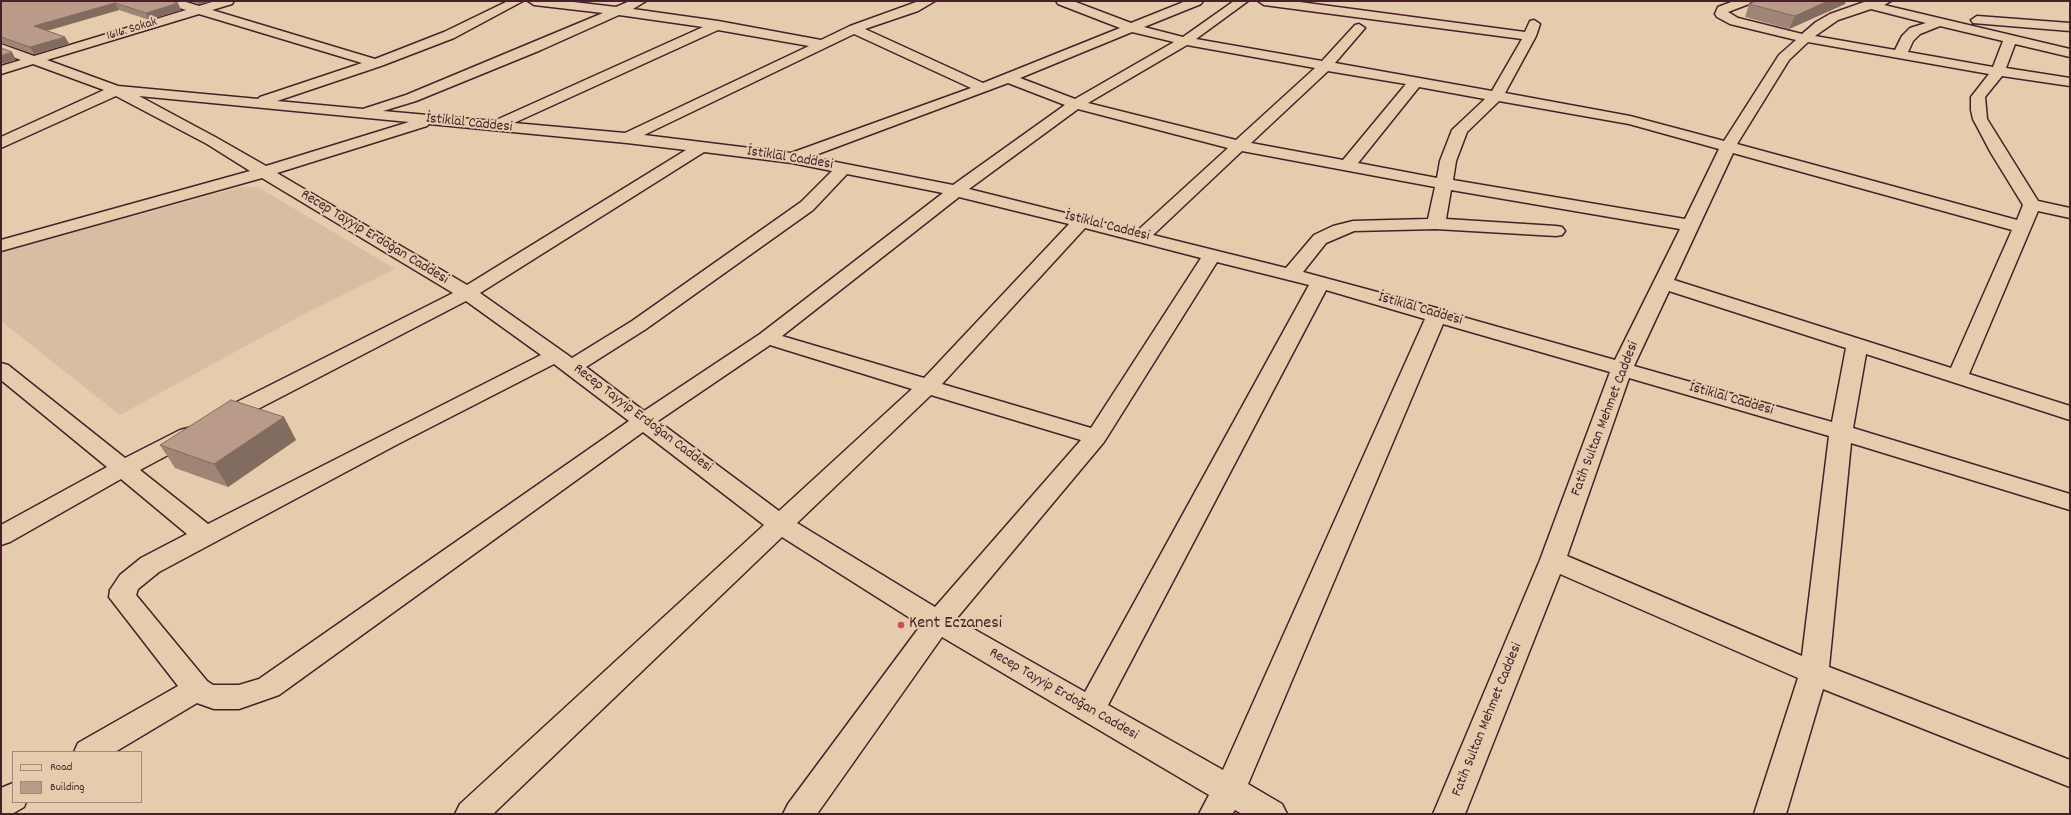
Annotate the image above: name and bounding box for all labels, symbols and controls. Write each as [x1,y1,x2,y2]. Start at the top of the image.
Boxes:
street label: 1616. Sokak [105,15,159,45]
street label: İstiklal Caddesi [425,111,513,137]
street label: İstiklal Caddesi [746,143,834,175]
street label: Recep Tayyip Erdoğan Caddesi [297,187,451,289]
street label: İstiklal Caddesi [1063,208,1151,246]
street label: İstiklal Caddesi [1376,289,1464,331]
street label: Fatih Sultan Mehmet Caddesi [1568,339,1644,499]
street label: Recep Tayyip Erdoğan Caddesi [569,361,715,477]
street label: İstiklal Caddesi [1687,379,1775,421]
place label: Kent Eczanesi [909,614,1002,636]
marker: Kent Eczanesi [896,620,906,630]
street label: Fatih Sultan Mehmet Caddesi [1449,641,1527,799]
street label: Recep Tayyip Erdoğan Caddesi [985,645,1141,745]
legend [12,751,142,803]
text: Road [50,759,72,776]
text: Building [50,779,85,796]

